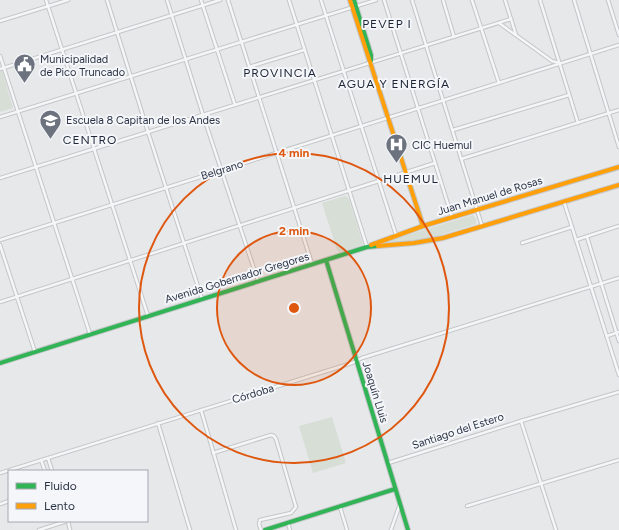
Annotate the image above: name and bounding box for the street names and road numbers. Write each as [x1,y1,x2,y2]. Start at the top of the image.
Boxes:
street label: Belgrano [199,157,245,183]
street label: Juan Manuel de Rosas [436,174,544,218]
street label: Avenida Gobernador Gregores [163,250,311,306]
street label: Joaquín Lluis [359,360,391,424]
street label: Córdoba [231,382,275,406]
street label: Santiago del Estero [410,410,506,452]

